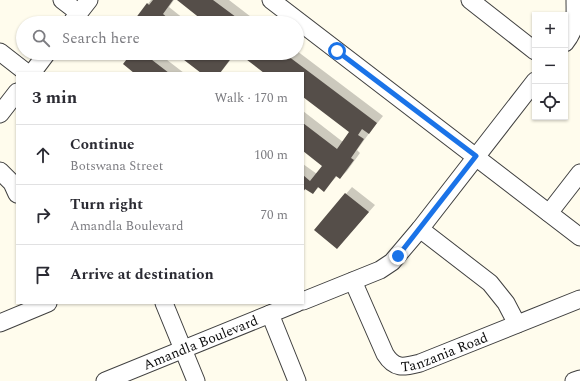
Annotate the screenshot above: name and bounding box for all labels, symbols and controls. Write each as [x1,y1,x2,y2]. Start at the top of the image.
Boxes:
map controls [532,12,568,120]
button: + [532,12,568,48]
search box [16,16,304,60]
icon: search [30,27,52,49]
text: Search here [62,27,140,50]
route start [328,42,346,60]
button: − [532,48,568,84]
button: locate [532,84,568,120]
text: 3 min [32,85,77,111]
text: Walk · 170 m [214,88,288,108]
text: Continue [70,133,135,156]
icon: ahead [32,144,54,166]
text: 100 m [254,145,288,165]
text: Botswana Street [70,156,163,176]
text: Turn right [70,193,143,216]
icon: right [32,204,54,226]
text: 70 m [261,205,288,225]
text: Amandla Boulevard [70,216,184,236]
route end [389,247,407,265]
text: Arrive at destination [70,263,214,286]
icon: arrive [32,264,54,286]
street label: Amandla Boulevard [140,309,261,375]
street label: Tanzania Road [400,326,491,377]

